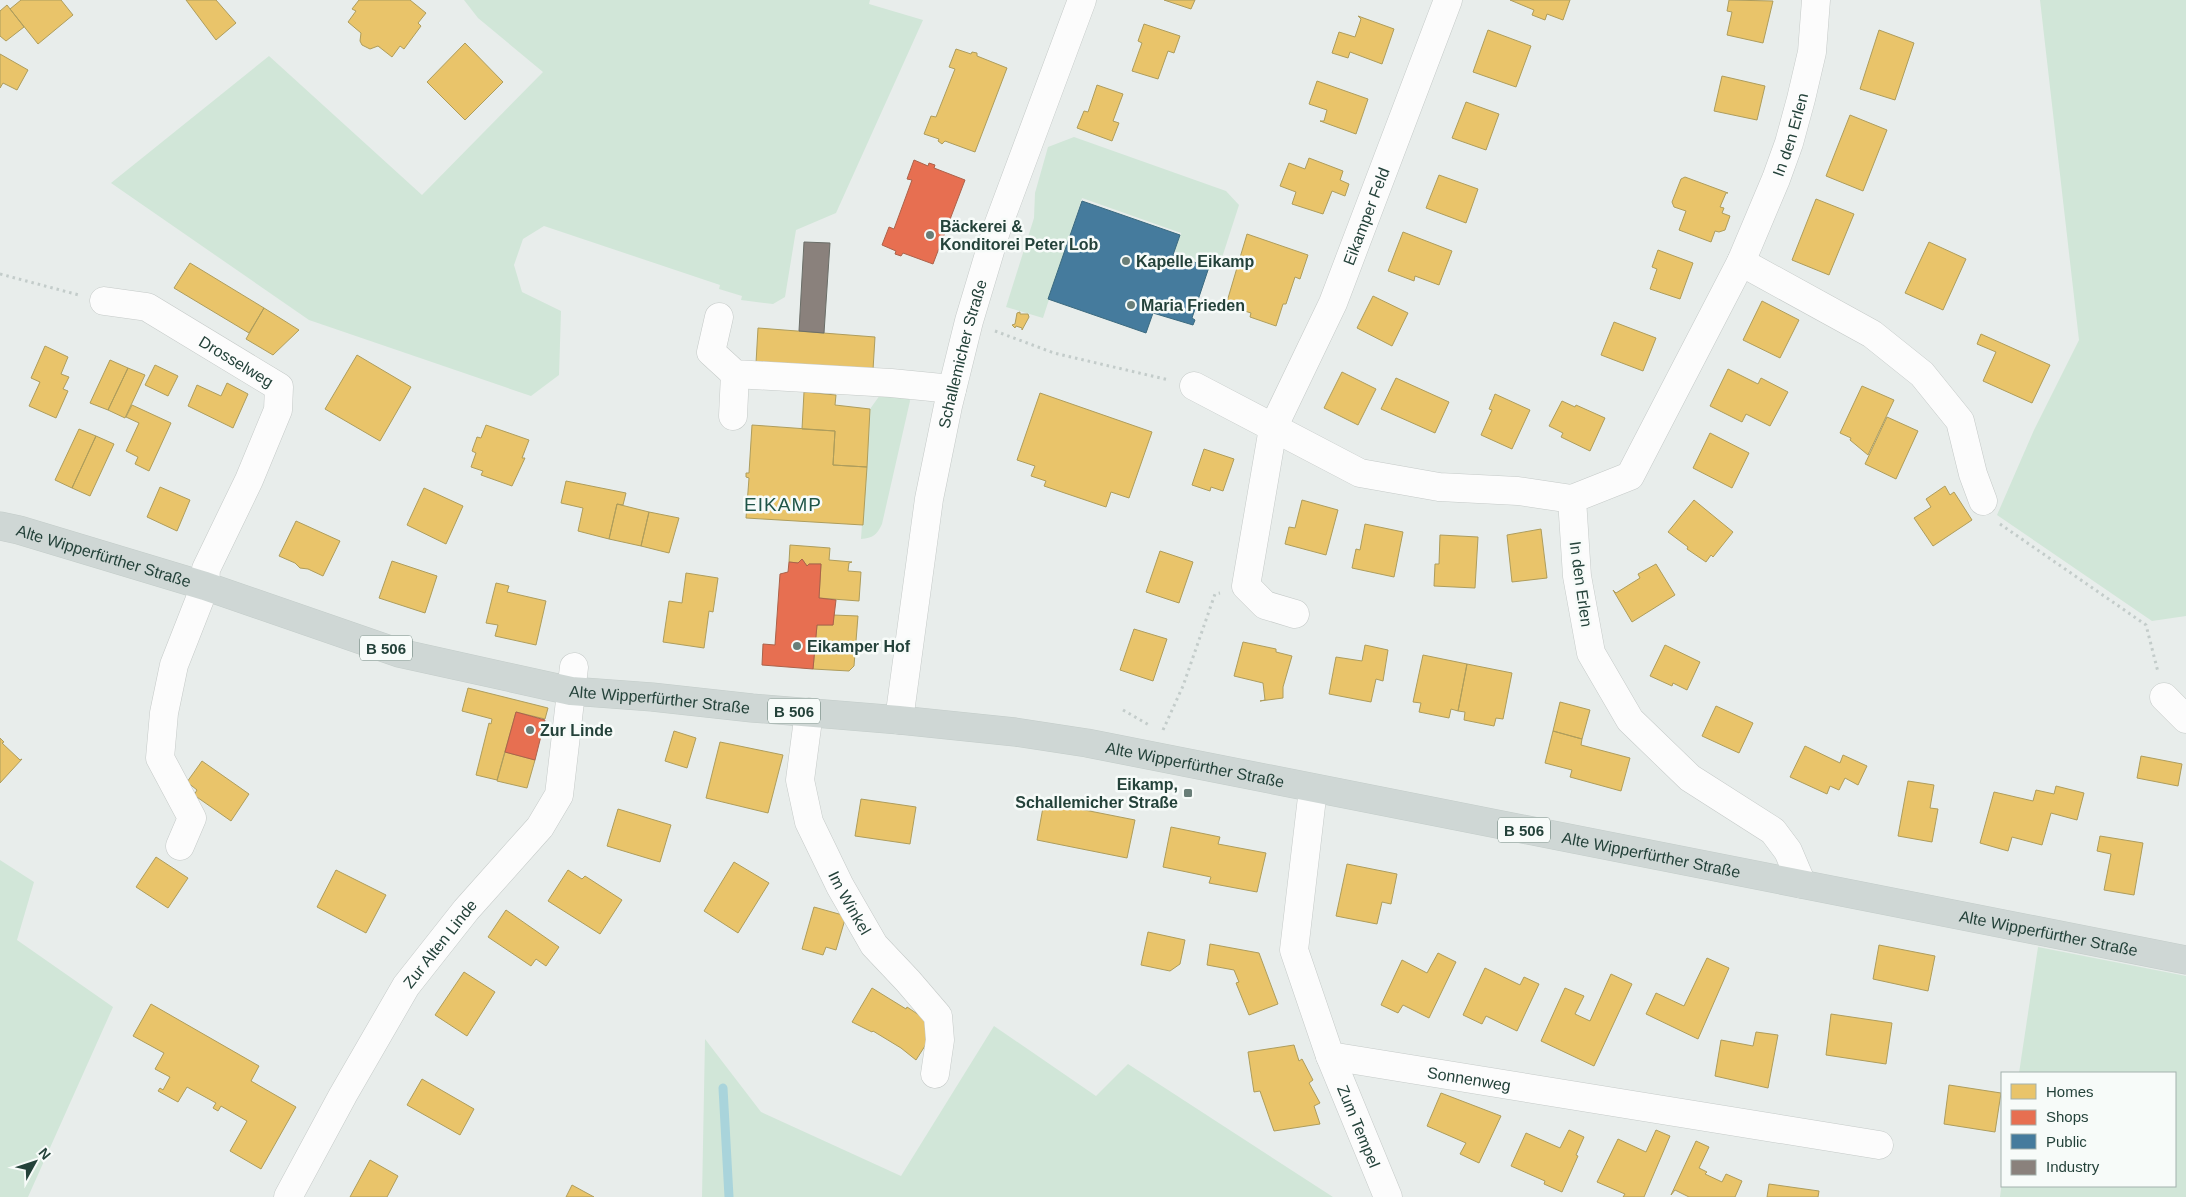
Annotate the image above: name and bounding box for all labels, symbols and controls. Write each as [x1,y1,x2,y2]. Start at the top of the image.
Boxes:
street label: In den Erlen [1769,91,1811,179]
street label: Eikamper Feld [1340,165,1392,267]
place label: Bäckerei & Konditorei Peter Lob [940,218,1098,253]
marker: Bäckerei & Konditorei Peter Lob [924,229,936,241]
place label: Kapelle Eikamp [1136,253,1255,270]
marker: Kapelle Eikamp [1120,255,1132,267]
street label: Schallemicher Straße [935,277,990,430]
place label: Maria Frieden [1141,297,1245,314]
marker: Maria Frieden [1125,299,1137,311]
street label: Drosselweg [196,332,277,390]
district label: EIKAMP [744,494,822,515]
street label: Alte Wipperfürther Straße [14,521,193,590]
street label: In den Erlen [1567,540,1595,628]
road number: B 506 [360,636,412,660]
place label: Eikamper Hof [807,638,911,655]
marker: Eikamper Hof [791,640,803,652]
street label: Alte Wipperfürther Straße [569,682,751,716]
road number: B 506 [768,698,820,724]
place label: Zur Linde [540,722,613,739]
marker: Zur Linde [524,724,536,736]
street label: Alte Wipperfürther Straße [1104,738,1286,790]
place label: Eikamp, Schallemicher Straße [1015,776,1178,811]
marker: Eikamp, Schallemicher Straße [1182,787,1194,799]
road number: B 506 [1498,818,1550,842]
street label: Alte Wipperfürther Straße [1561,828,1742,880]
street label: Im Winkel [825,868,875,937]
street label: Zur Alten Linde [400,896,480,991]
street label: Alte Wipperfürther Straße [1958,907,2139,959]
street label: Sonnenweg [1426,1063,1512,1094]
legend [2001,1072,2176,1187]
street label: Zum Tempel [1334,1082,1383,1170]
text: Homes [2046,1083,2094,1100]
text: Shops [2046,1108,2089,1125]
text: Public [2046,1133,2087,1150]
north arrow [10,1137,60,1187]
text: N [36,1145,54,1163]
text: Industry [2046,1158,2100,1175]

